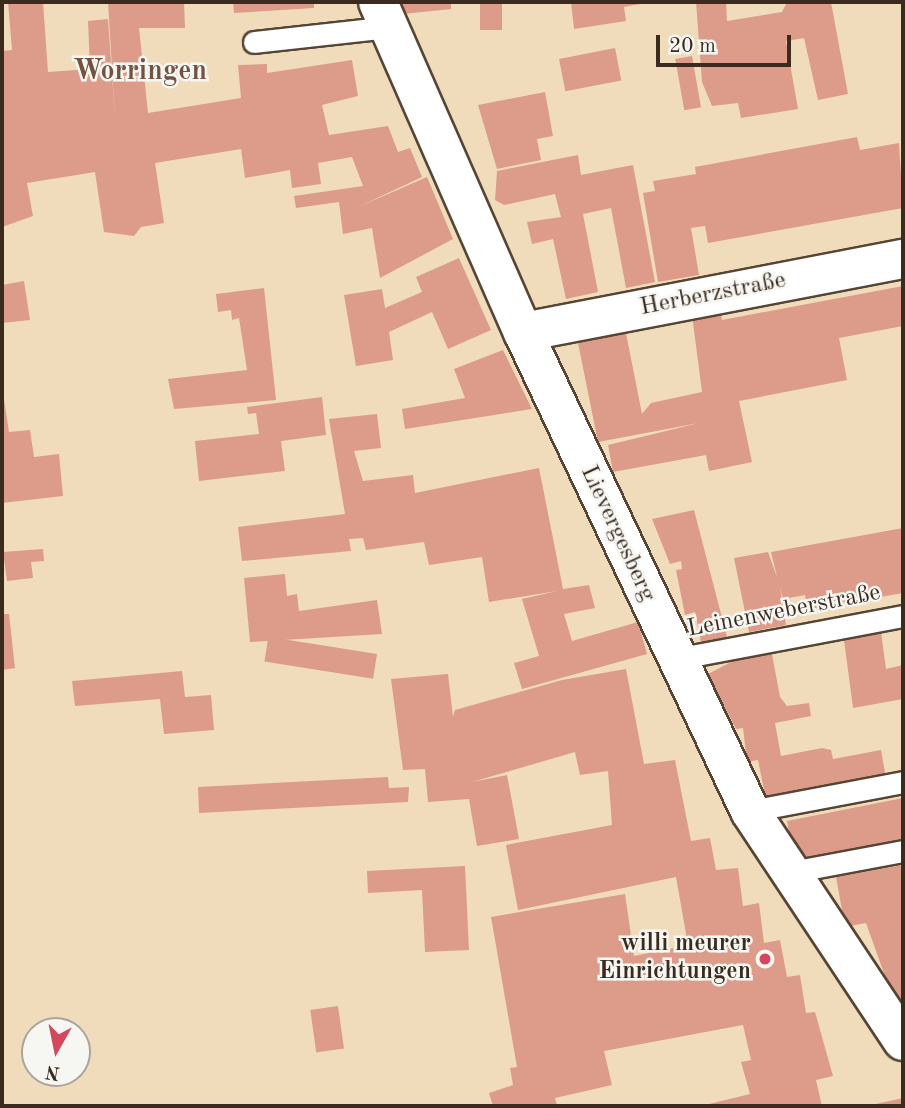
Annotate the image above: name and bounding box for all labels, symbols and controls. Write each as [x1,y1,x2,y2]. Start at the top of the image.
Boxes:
scale bar [660,21,795,65]
text: 20 m [669,36,716,57]
district label: Worringen [73,55,207,89]
street label: Herberzstraße [638,267,788,323]
street label: Lievergesberg [573,461,661,607]
street label: Leinenweberstraße [685,579,883,645]
place label: willi meurer Einrichtungen [599,931,751,987]
marker: willi meurer Einrichtungen [757,951,773,967]
north arrow [21,1017,91,1087]
text: N [44,1061,62,1082]

